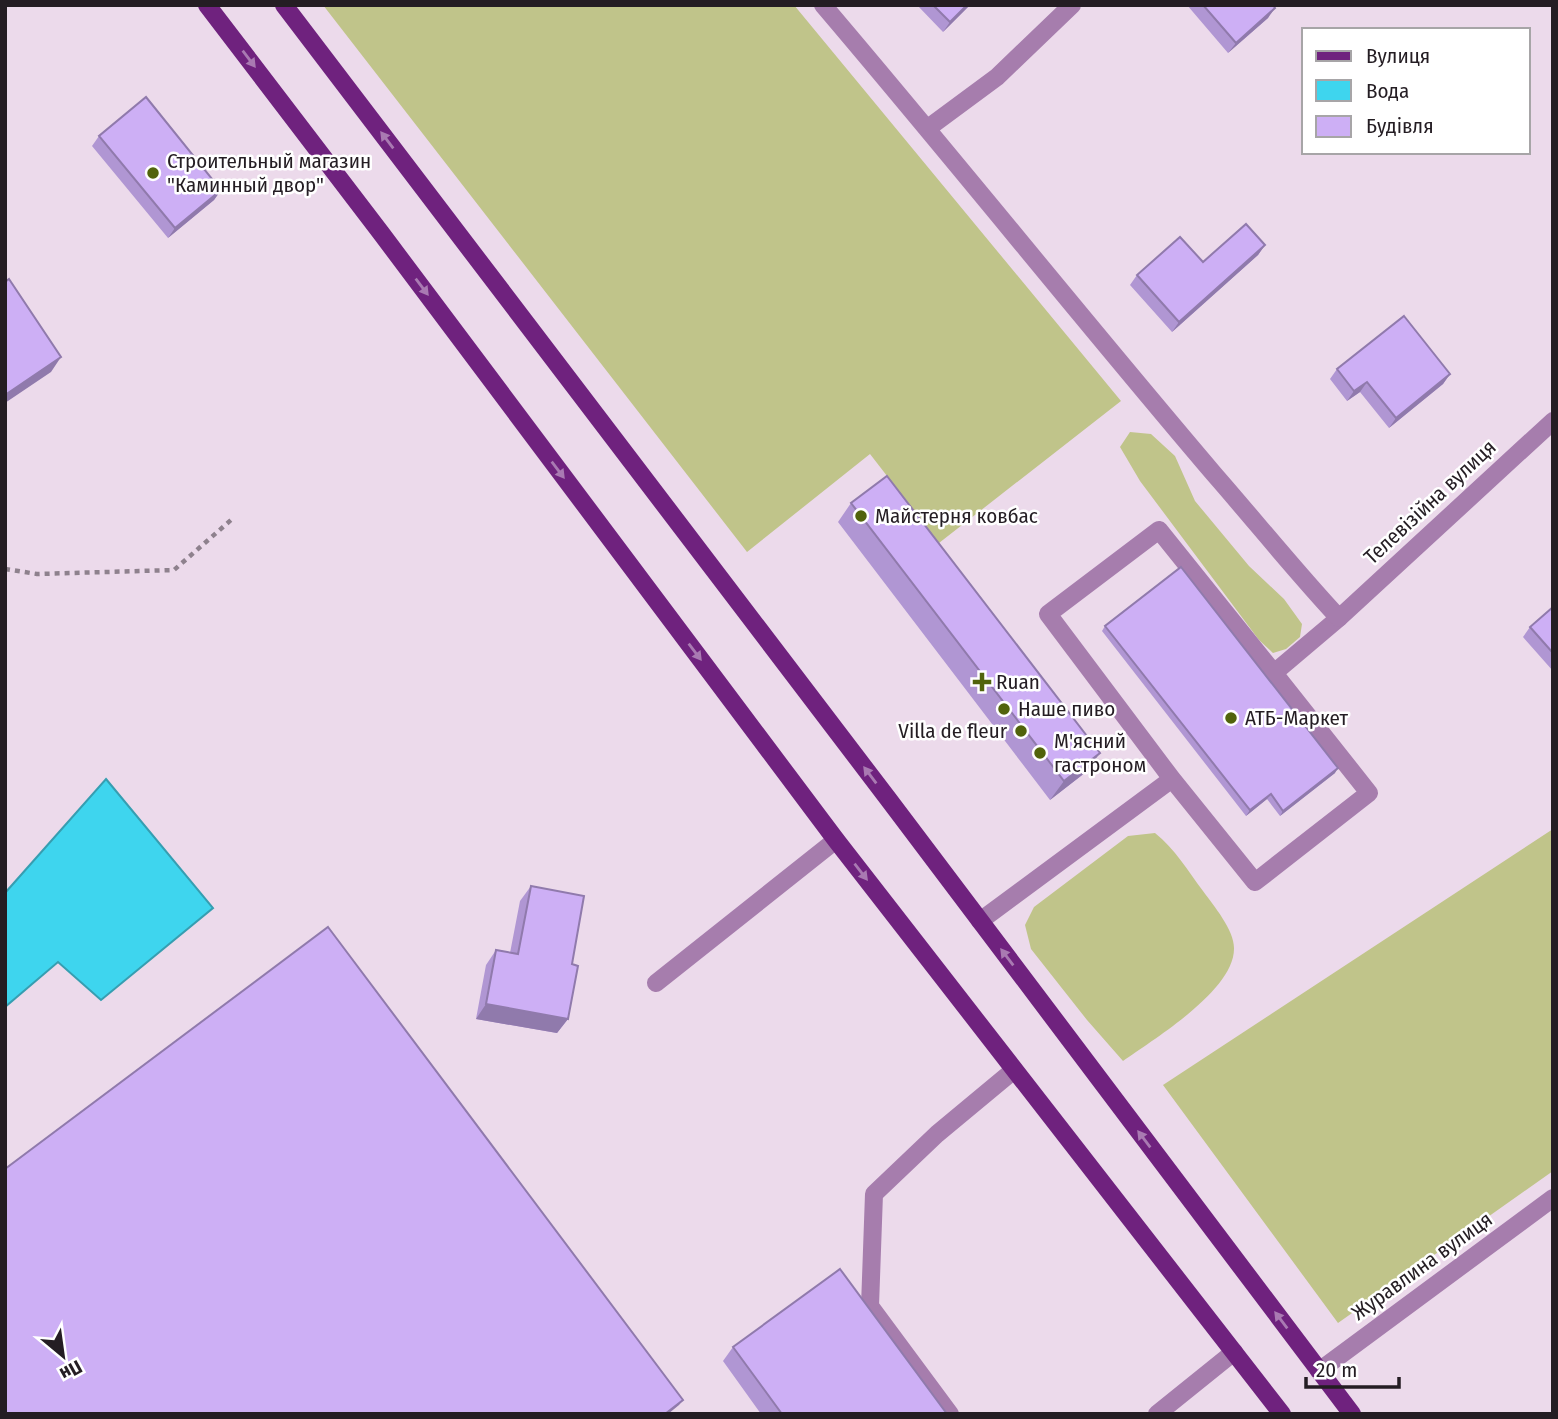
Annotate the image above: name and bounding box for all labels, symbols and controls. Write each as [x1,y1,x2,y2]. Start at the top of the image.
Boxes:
legend [1302,28,1530,154]
text: Вулиця [1366,43,1430,69]
one-way arrow [241,50,256,68]
text: Вода [1366,78,1409,104]
text: Будівля [1366,113,1434,139]
one-way arrow [380,131,394,149]
place label: Строительный магазин "Каминный двор" [167,148,371,198]
marker: Строительный магазин "Каминный двор" [145,165,161,181]
one-way arrow [415,278,429,297]
street label: Телевізійна вулиця [1359,434,1501,570]
one-way arrow [551,460,566,478]
place label: Майстерня ковбас [875,503,1038,529]
marker: Майстерня ковбас [853,508,869,524]
one-way arrow [687,643,701,661]
place label: Ruan [996,669,1040,695]
marker: Ruan [974,674,990,690]
place label: Наше пиво [1018,696,1115,722]
marker: Наше пиво [996,701,1012,717]
place label: АТБ-Маркет [1245,705,1348,731]
marker: АТБ-Маркет [1223,710,1239,726]
place label: Villa de fleur [898,718,1008,744]
marker: Villa de fleur [1013,723,1029,739]
place label: М'ясний гастроном [1054,728,1146,778]
marker: М'ясний гастроном [1032,745,1048,761]
one-way arrow [862,767,877,785]
one-way arrow [854,863,869,881]
one-way arrow [1000,948,1014,966]
one-way arrow [1136,1130,1151,1148]
street label: Журавлина вулиця [1346,1206,1498,1326]
one-way arrow [1273,1312,1288,1330]
north arrow [28,1321,98,1391]
scale bar [1306,1346,1399,1390]
text: Пн [56,1355,86,1386]
text: 20 m [1316,1357,1357,1383]

